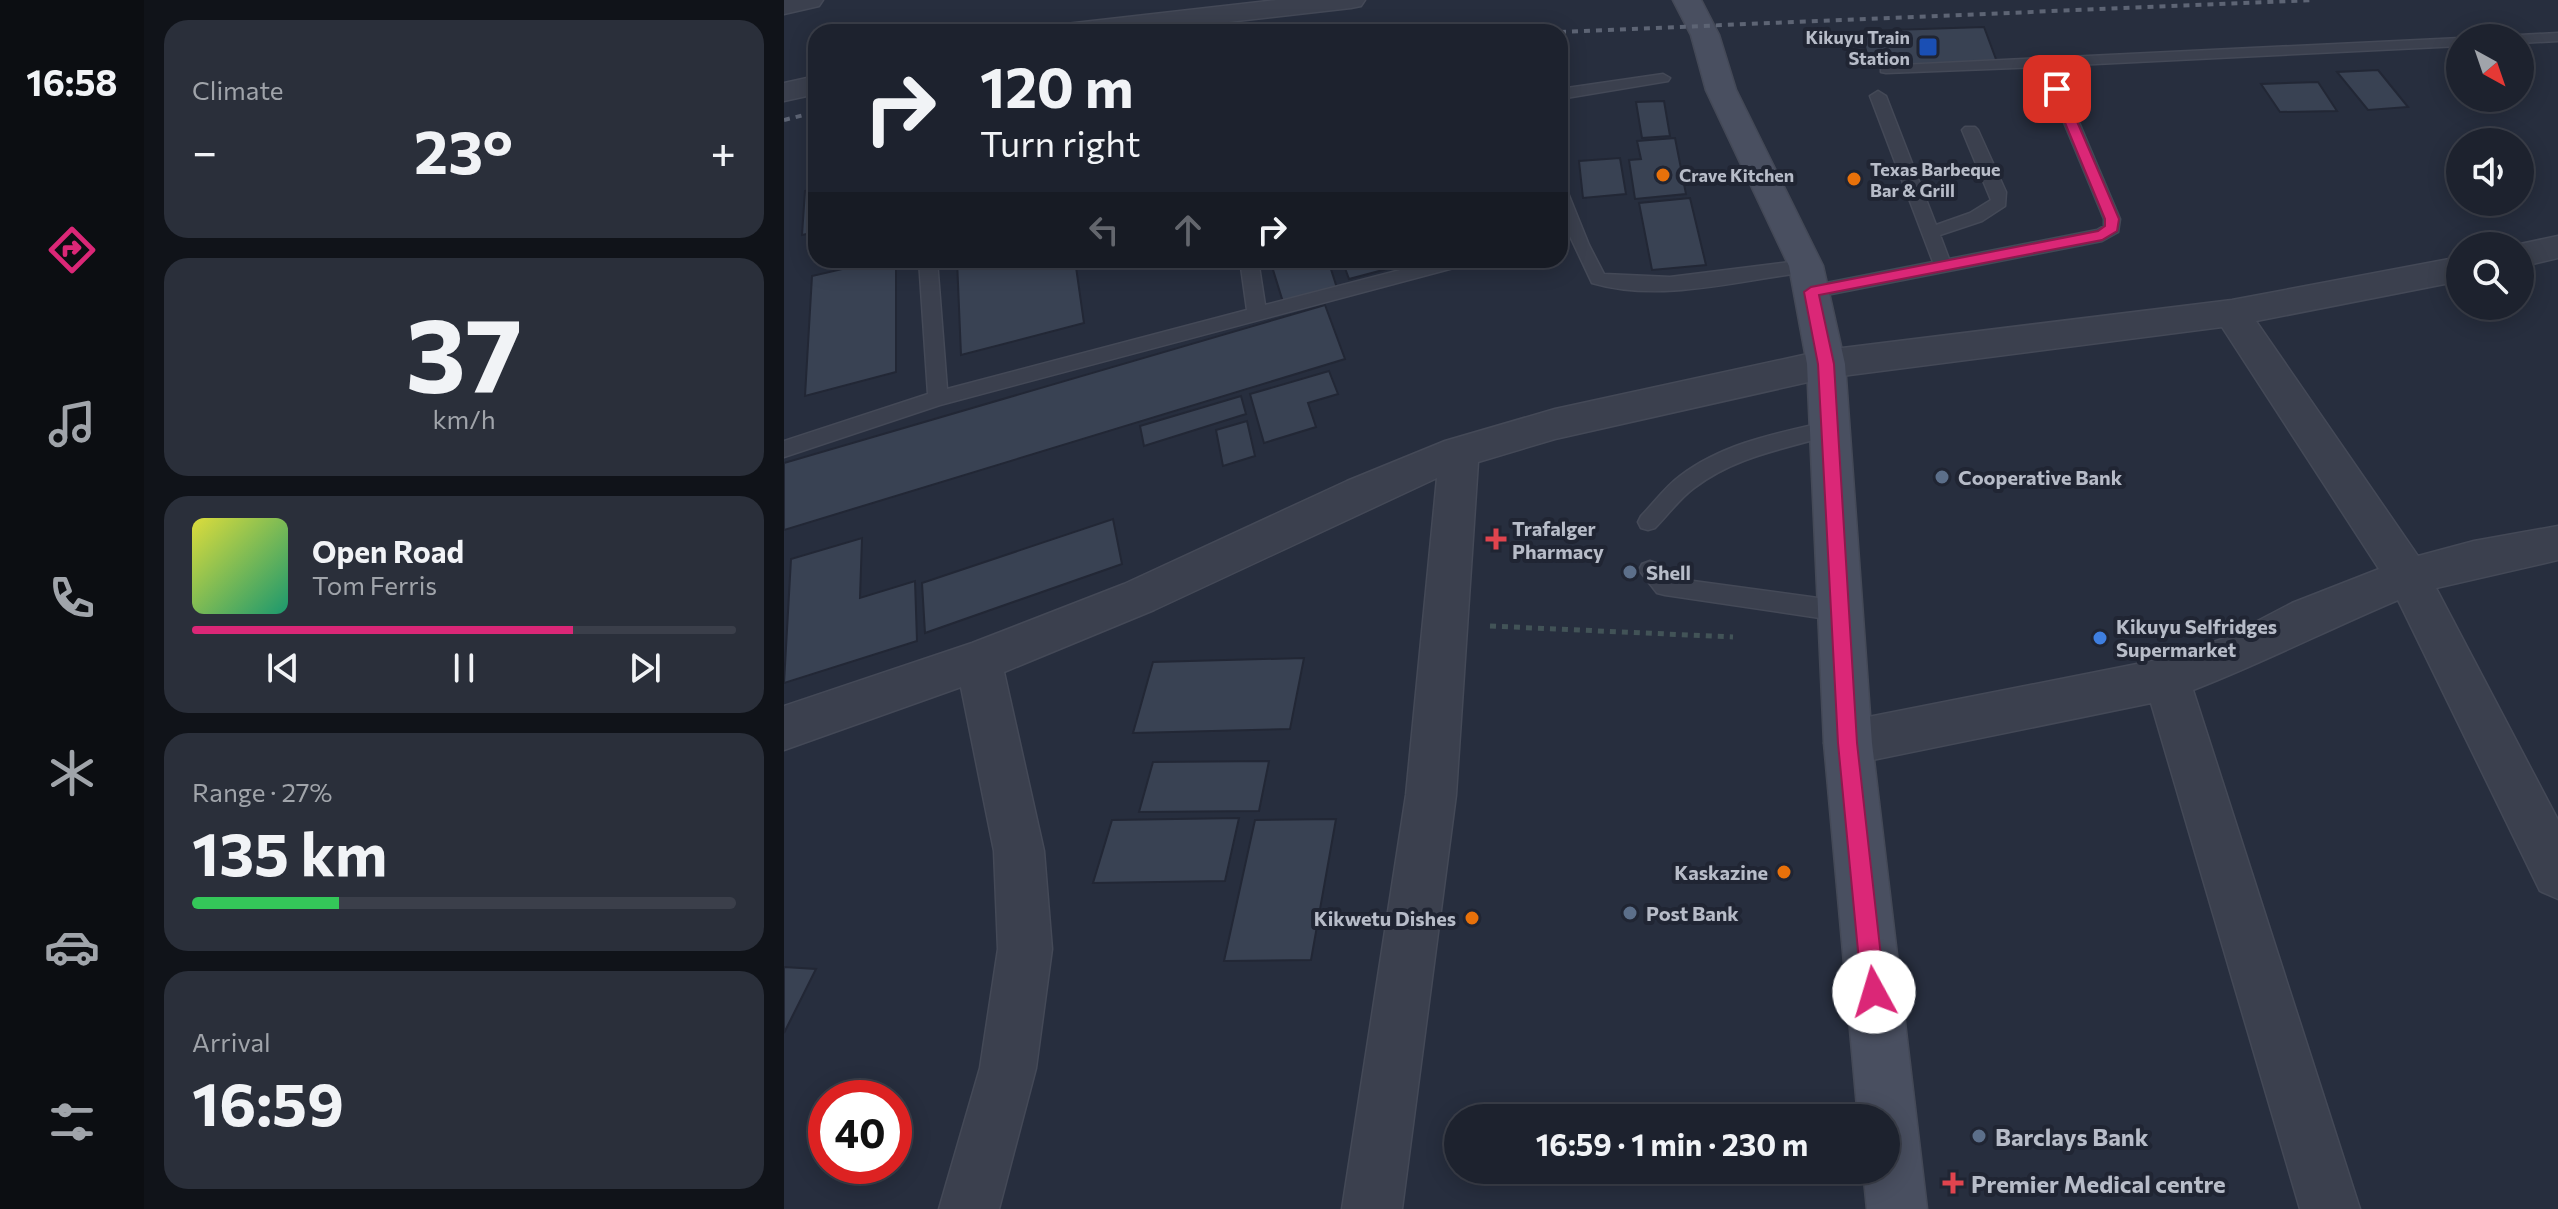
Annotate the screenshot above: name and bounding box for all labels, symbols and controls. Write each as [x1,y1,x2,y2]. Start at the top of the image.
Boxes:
north arrow [2446,24,2534,112]
map controls [2446,24,2534,320]
place label: Kikuyu Train Station [1806,26,1910,69]
marker: Kikuyu Train Station [1917,36,1939,58]
text: 120 m [980,51,1134,120]
pin [2023,55,2091,123]
icon: right [848,56,952,160]
text: 16:58 [26,59,118,103]
icon: arrive [2035,67,2079,111]
text: Climate [192,74,284,105]
text: 23° [414,113,513,186]
text: Turn right [980,120,1141,164]
text: − [192,123,217,177]
text: + [710,123,736,177]
button: sound [2446,128,2534,216]
place label: Texas Barbeque Bar & Grill [1870,158,2001,201]
place label: Crave Kitchen [1679,164,1794,186]
marker: Crave Kitchen [1654,166,1672,184]
marker: Texas Barbeque Bar & Grill [1845,170,1863,188]
icon: left [1082,208,1126,252]
icon: ahead [1166,208,1210,252]
icon: right [1250,208,1294,252]
icon: directions [44,222,100,278]
button: search [2446,232,2534,320]
text: 37 [406,287,522,414]
icon: music [44,396,100,452]
text: km/h [432,403,496,434]
place label: Cooperative Bank [1958,465,2123,489]
marker: Cooperative Bank [1933,468,1951,486]
place label: Trafalger Pharmacy [1512,516,1604,563]
marker: Trafalger Pharmacy [1487,530,1505,548]
text: Open Road [312,532,464,569]
place label: Shell [1646,560,1691,584]
marker: Shell [1621,563,1639,581]
text: Tom Ferris [312,569,437,600]
icon: phone [44,570,100,626]
place label: Kikuyu Selfridges Supermarket [2116,614,2277,661]
marker: Kikuyu Selfridges Supermarket [2091,629,2109,647]
icon: previous [261,646,305,690]
icon: pause [442,646,486,690]
icon: next [623,646,667,690]
icon: climate [44,745,100,801]
text: Range · 27% [192,776,332,807]
text: 135 km [192,815,387,888]
place label: Kaskazine [1674,860,1768,884]
marker: Kaskazine [1775,863,1793,881]
place label: Post Bank [1646,901,1739,925]
marker: Post Bank [1621,904,1639,922]
place label: Kikwetu Dishes [1314,906,1456,930]
marker: Kikwetu Dishes [1463,909,1481,927]
icon: car [44,919,100,975]
position arrow [1832,950,1916,1034]
text: Arrival [192,1026,271,1057]
text: 16:59 [192,1065,344,1138]
speed limit sign: 40 [808,1080,912,1184]
icon: filters [44,1094,100,1150]
place label: Barclays Bank [1995,1122,2149,1151]
text: 16:59 · 1 min · 230 m [1536,1125,1808,1162]
marker: Barclays Bank [1970,1127,1988,1145]
place label: Premier Medical centre [1971,1169,2226,1198]
marker: Premier Medical centre [1942,1172,1964,1194]

